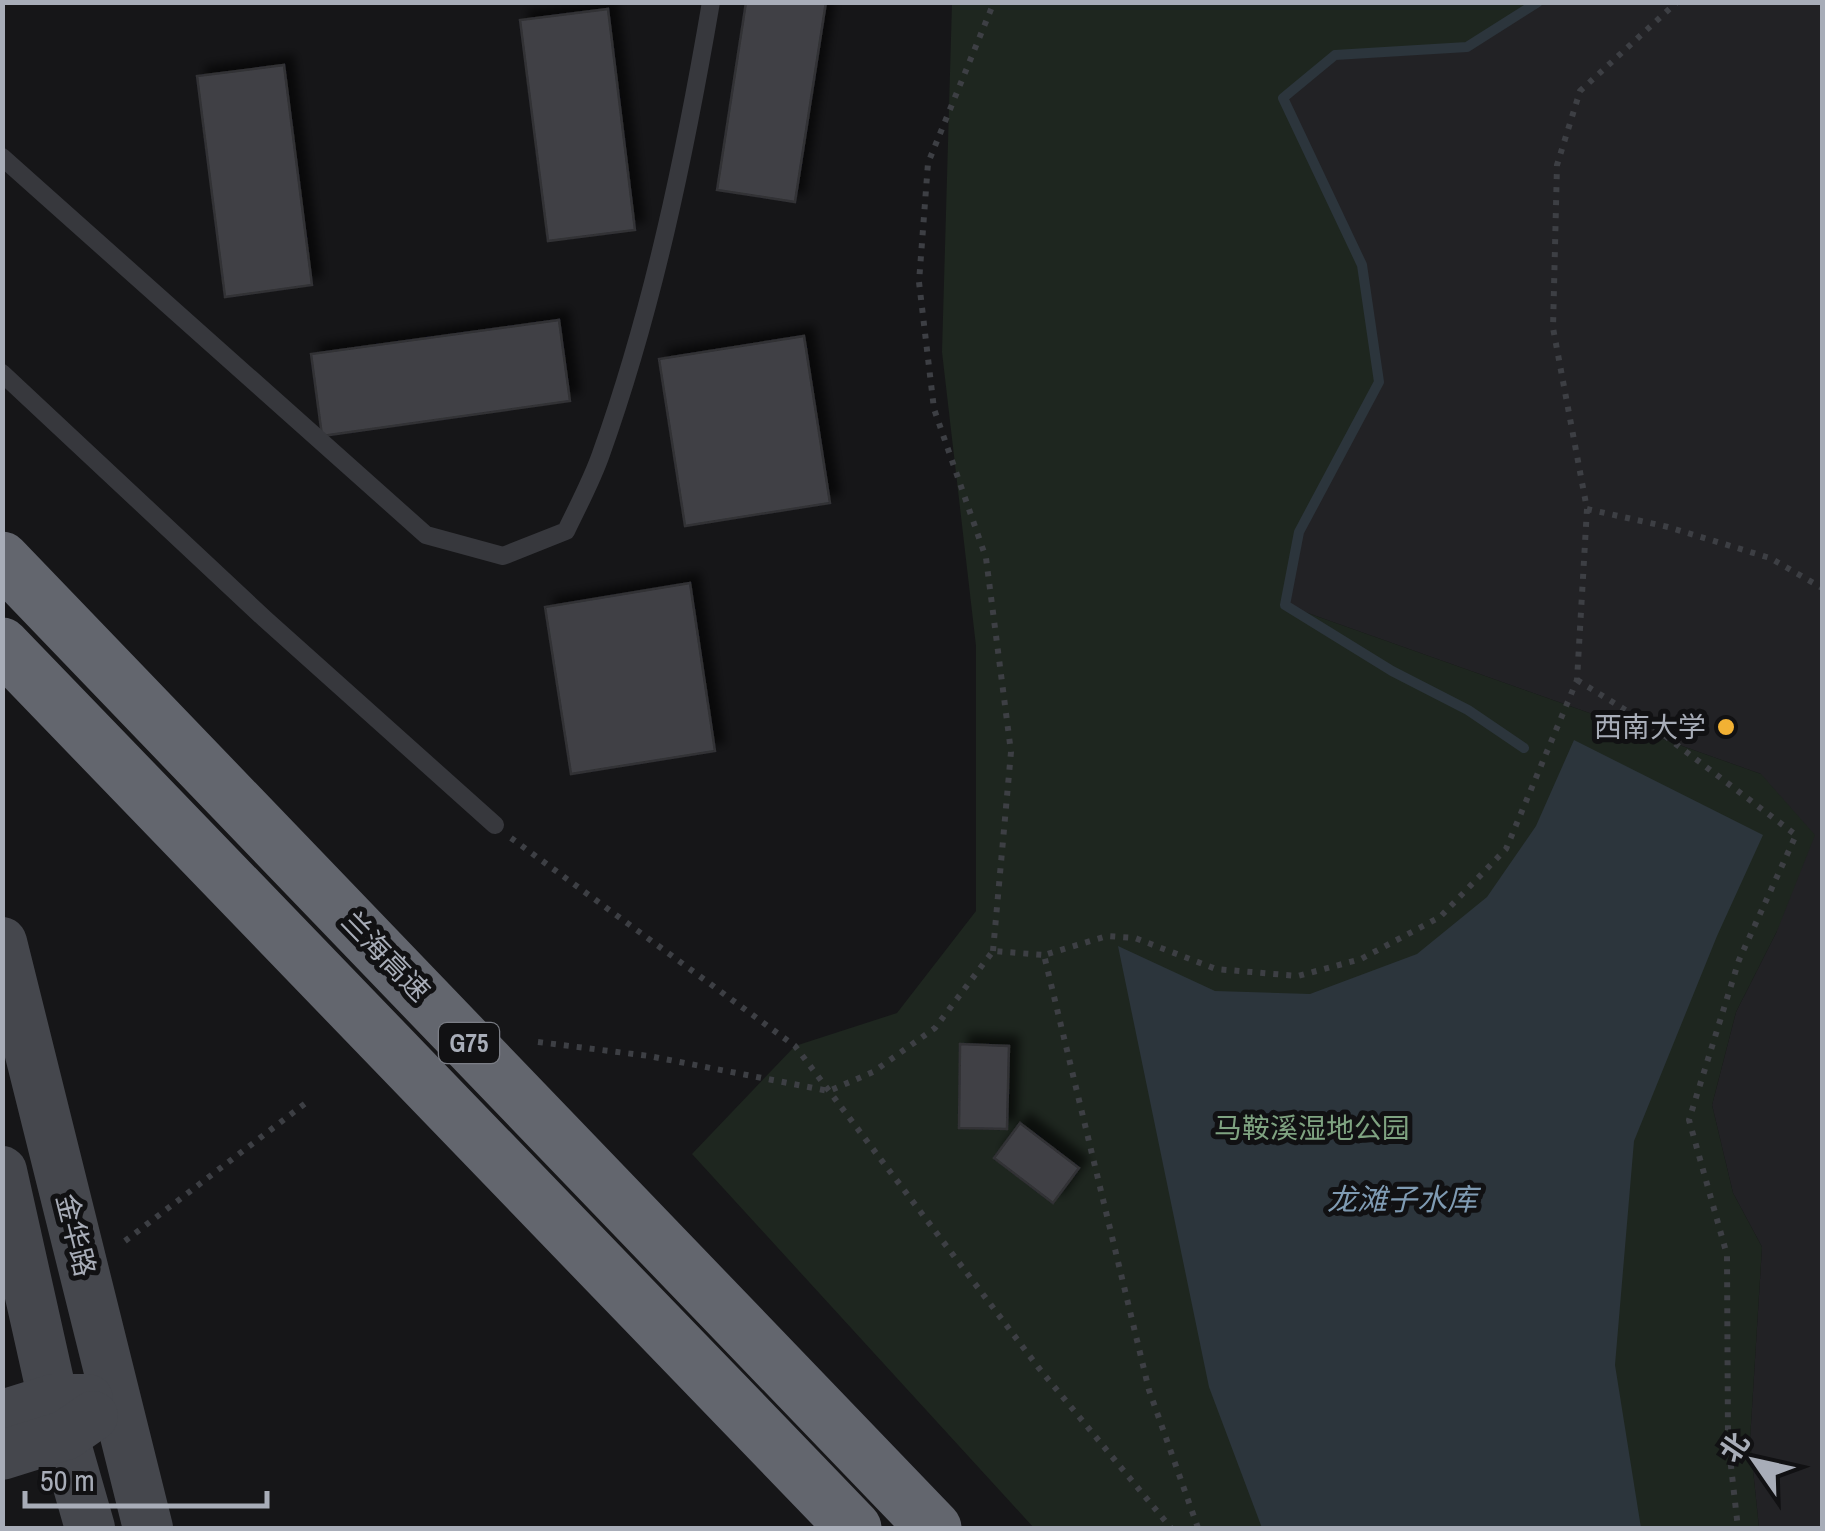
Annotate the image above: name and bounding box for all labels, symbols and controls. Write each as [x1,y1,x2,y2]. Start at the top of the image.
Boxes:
place label: 西南大学 [1594,708,1706,746]
marker: 西南大学 [1715,716,1737,738]
street label: 兰海高速 [333,903,439,1009]
road number: G75 [439,1023,499,1063]
park label: 马鞍溪湿地公园 [1214,1109,1410,1147]
water label: 龙滩子水库 [1327,1179,1482,1219]
street label: 金华路 [47,1190,105,1280]
north arrow [1705,1411,1805,1511]
text: 北 [1711,1425,1758,1469]
scale bar [25,1446,268,1508]
text: 50 m [40,1460,95,1500]

